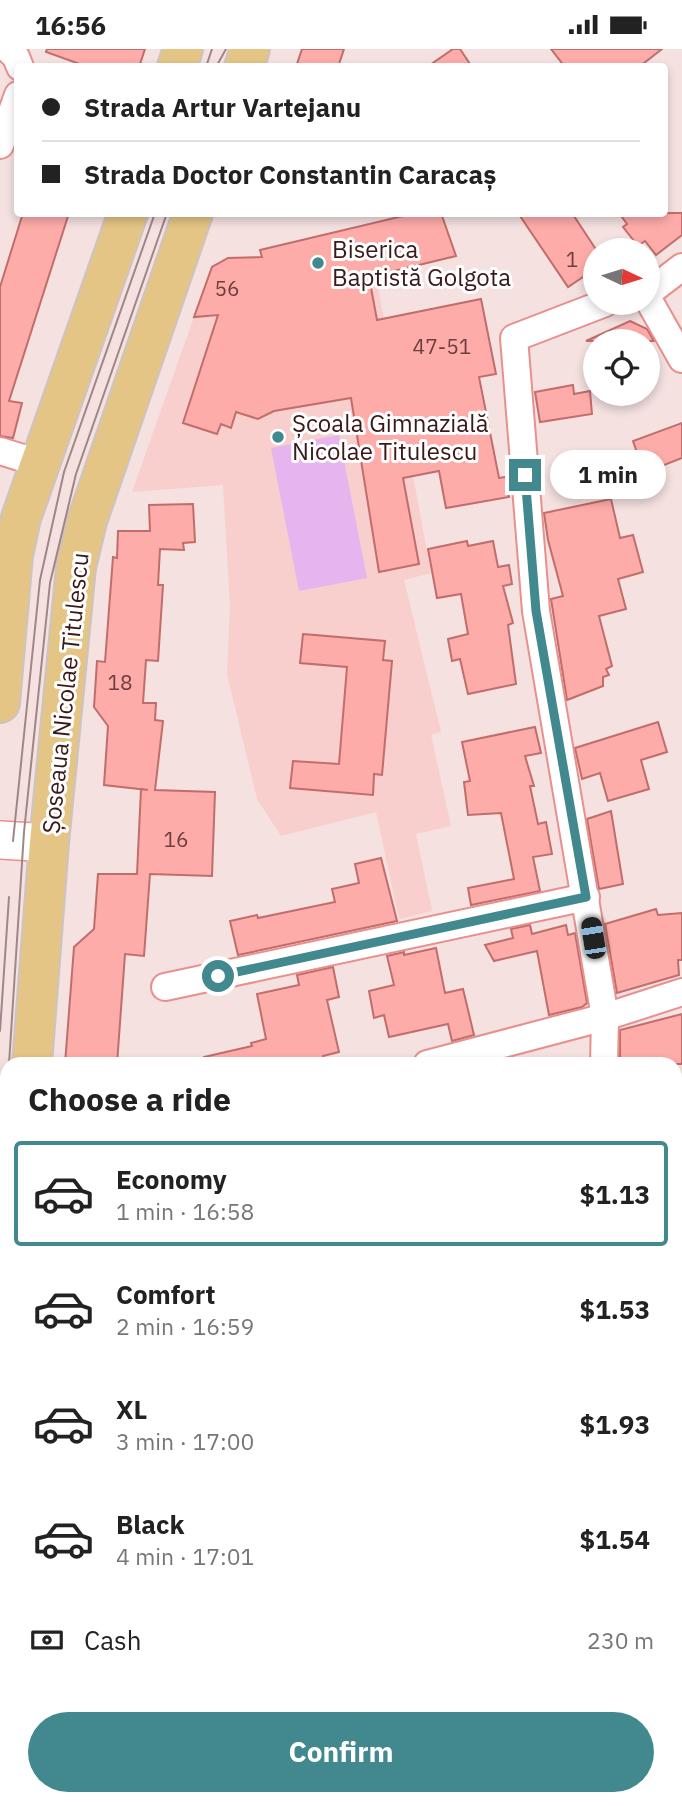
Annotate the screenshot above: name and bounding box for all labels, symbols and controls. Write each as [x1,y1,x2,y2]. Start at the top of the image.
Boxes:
text: 16:56 [35,8,106,42]
text: Strada Artur Vartejanu [84,90,361,124]
text: Strada Doctor Constantin Caracaș [84,157,496,191]
place label: Biserica Baptistă Golgota [332,233,511,293]
north arrow [583,238,660,315]
map controls [583,238,660,406]
house number: 1 [566,245,578,273]
marker: Biserica Baptistă Golgota [310,255,326,271]
house number: 56 [214,274,240,302]
button: locate [583,329,660,406]
house number: 47-51 [413,332,471,360]
place label: Școala Gimnazială Nicolae Titulescu [292,407,489,467]
marker: Școala Gimnazială Nicolae Titulescu [270,429,286,445]
callout: 1 min [550,451,665,499]
route end [509,459,541,491]
text: 1 min [578,459,638,489]
street label: Șoseaua Nicolae Titulescu [34,551,96,835]
house number: 18 [107,668,133,696]
house number: 16 [163,825,189,853]
car [580,916,607,960]
route start [202,960,234,992]
text: Choose a ride [28,1078,231,1120]
icon: car [32,1162,95,1225]
text: Economy [116,1162,227,1196]
text: $1.13 [580,1177,650,1211]
text: 1 min · 16:58 [116,1196,254,1226]
icon: car [32,1277,95,1340]
text: Comfort [116,1277,215,1311]
text: $1.53 [580,1292,650,1326]
text: 2 min · 16:59 [116,1311,254,1341]
icon: car [32,1392,95,1455]
text: XL [116,1392,147,1426]
text: $1.93 [580,1407,650,1441]
text: 3 min · 17:00 [116,1426,254,1456]
icon: car [32,1507,95,1570]
text: Black [116,1507,184,1541]
text: $1.54 [580,1522,650,1556]
text: 4 min · 17:01 [116,1541,254,1571]
icon: cash [28,1621,66,1659]
text: Cash [84,1623,141,1657]
text: 230 m [587,1625,654,1655]
button: Confirm [28,1712,654,1792]

